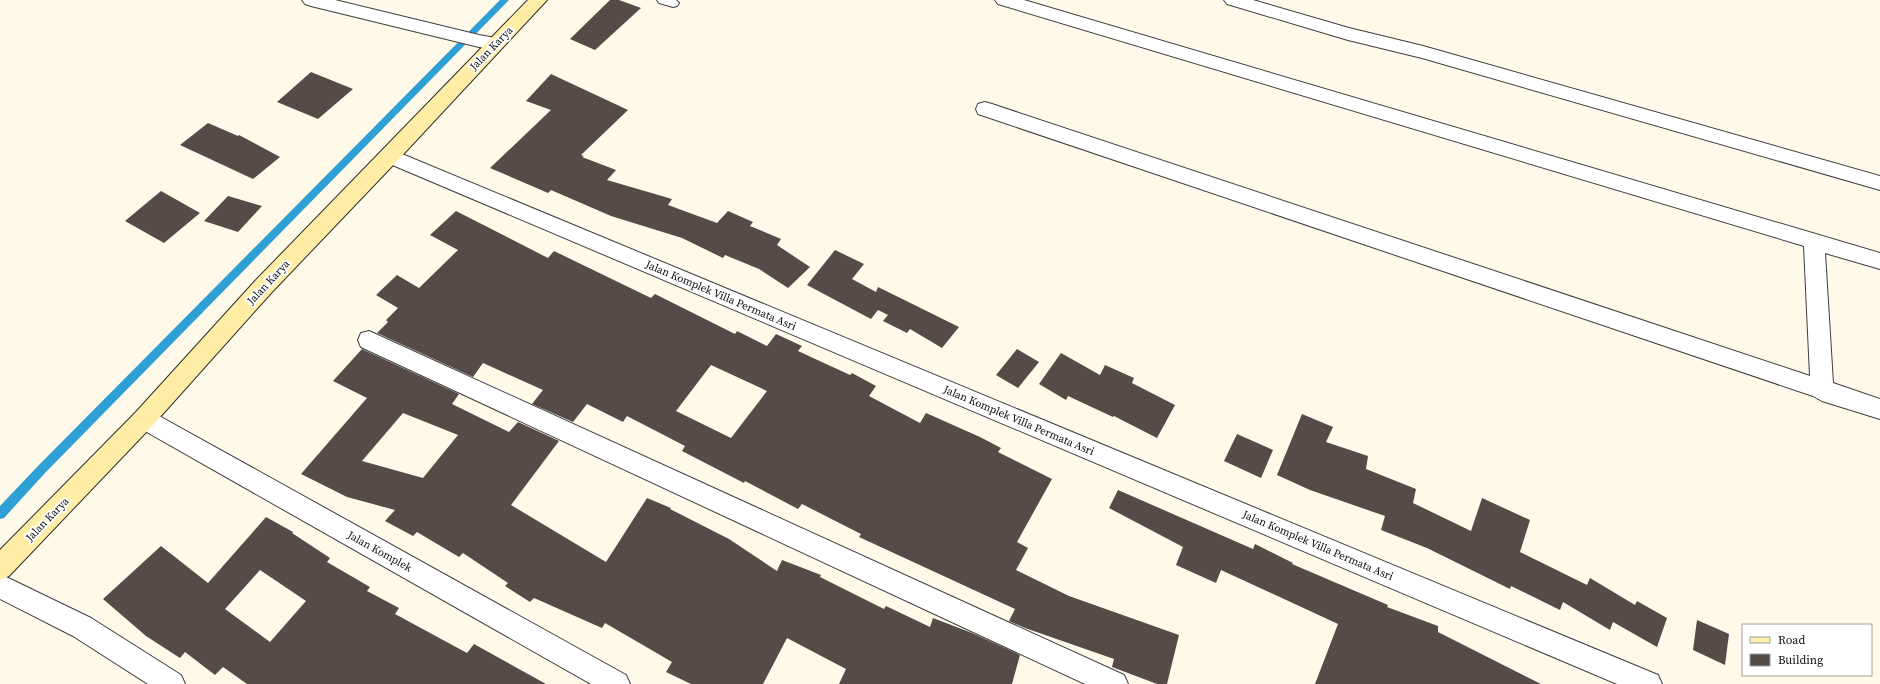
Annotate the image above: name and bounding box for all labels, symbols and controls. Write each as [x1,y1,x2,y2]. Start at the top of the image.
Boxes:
street label: Jalan Karya [466,23,516,74]
street label: Jalan Karya [243,256,293,309]
street label: Jalan Komplek Villa Permata Asri [642,256,798,334]
street label: Jalan Komplek Villa Permata Asri [940,381,1096,459]
street label: Jalan Karya [22,494,72,545]
street label: Jalan Komplek Villa Permata Asri [1239,506,1395,584]
street label: Jalan Komplek [344,527,415,576]
legend [1742,624,1872,676]
text: Road [1778,632,1805,648]
text: Building [1778,652,1823,668]

